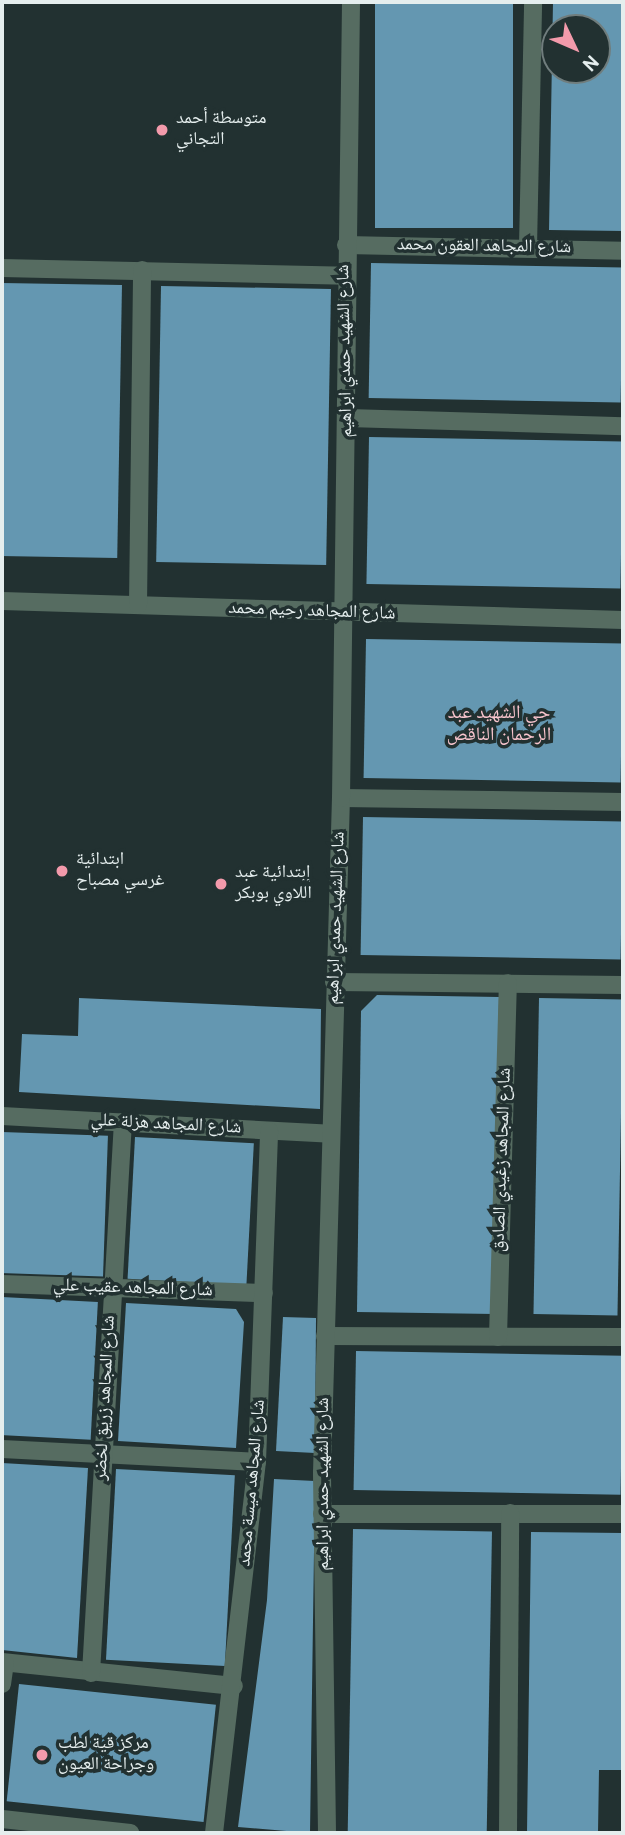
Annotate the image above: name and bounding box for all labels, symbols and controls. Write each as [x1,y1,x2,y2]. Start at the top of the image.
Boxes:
north arrow [541,14,611,84]
text: N [576,49,603,75]
place label: متوسطة أحمد التجاني [176,109,266,152]
marker: متوسطة أحمد التجاني [154,122,170,138]
street label: شارع المجاهد العقون محمد [397,235,571,259]
street label: شارع الشهيد حمدي ابراهيم [334,264,358,438]
street label: شارع المجاهد رحيم محمد [228,598,396,626]
district label: حي الشهيد عبد الرحمان الناقص [447,703,551,747]
street label: شارع الشهيد حمدي ابراهيم [323,831,351,1005]
place label: ابتدائية غرسي مصباح [76,850,164,892]
marker: ابتدائية غرسي مصباح [54,863,70,879]
place label: إبتدائية عبد اللاوي بوبكر [235,863,312,906]
marker: إبتدائية عبد اللاوي بوبكر [213,876,229,892]
street label: شارع المجاهد زغيدي الصادق [489,1067,517,1253]
street label: شارع المجاهد هزلة علي [90,1110,242,1140]
street label: شارع المجاهد عقيب علي [53,1275,213,1303]
street label: شارع المجاهد زريق لخضر [91,1315,121,1481]
street label: شارع الشهيد حمدي ابراهيم [313,1397,335,1571]
street label: شارع المجاهد ميسة محمد [235,1399,271,1567]
place label: مركز قية لطب وجراحة العيون [58,1734,154,1776]
marker: مركز قية لطب وجراحة العيون [32,1745,52,1765]

